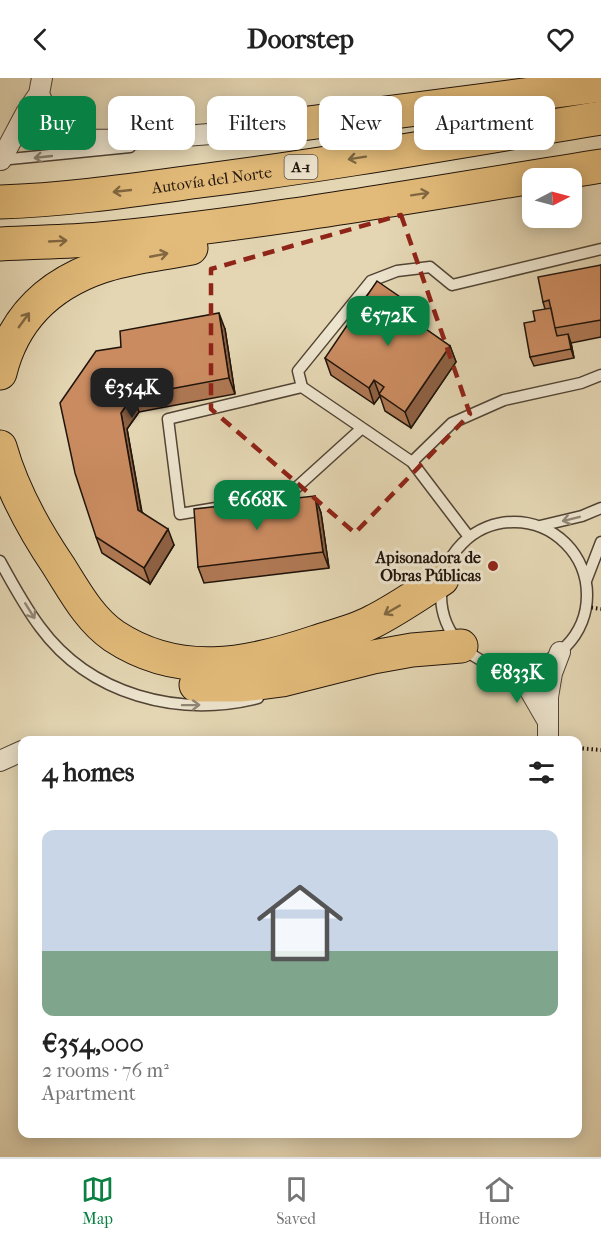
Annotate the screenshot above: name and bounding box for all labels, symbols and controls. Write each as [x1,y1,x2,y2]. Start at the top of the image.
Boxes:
icon: back [24,23,57,56]
text: Doorstep [247,23,354,55]
icon: heart [544,23,577,56]
chip: Buy [18,96,96,150]
chip: Rent [108,96,195,150]
chip: Filters [207,96,307,150]
chip: New [319,96,402,150]
chip: Apartment [414,96,555,150]
one-way arrow [33,152,53,163]
one-way arrow [347,152,367,163]
road number: A-1 [284,155,318,179]
street label: Autovía del Norte [150,162,273,198]
north arrow [522,168,582,228]
map controls [522,168,582,228]
one-way arrow [113,186,133,197]
one-way arrow [410,189,429,200]
one-way arrow [48,235,68,246]
one-way arrow [149,249,168,260]
pin: €572K [346,296,430,347]
text: €572K [361,304,415,327]
one-way arrow [18,313,30,329]
pin: €354K [90,368,174,419]
text: €354K [104,376,160,399]
pin: €668K [215,480,299,531]
text: €668K [228,488,286,511]
one-way arrow [562,513,581,525]
place label: Apisonadora de Obras Públicas [375,548,481,585]
marker: Apisonadora de Obras Públicas [486,559,500,573]
one-way arrow [24,602,36,619]
one-way arrow [384,605,402,616]
pin: €833K [475,653,559,704]
text: €833K [491,661,543,684]
one-way arrow [181,699,201,710]
icon: filters [525,756,558,789]
text: 4 homes [42,757,134,788]
icon: home [246,869,354,977]
text: €354,000 [42,1028,144,1059]
text: 2 rooms · 76 m² [42,1059,169,1082]
text: Apartment [42,1082,136,1105]
tab: Map [81,1173,114,1228]
tab: Saved [276,1173,316,1228]
tab: Home [478,1173,520,1228]

